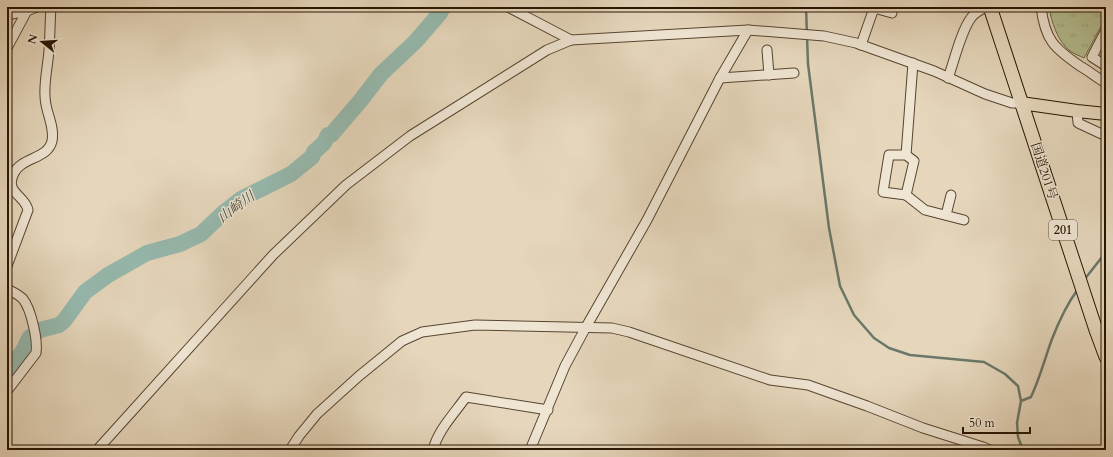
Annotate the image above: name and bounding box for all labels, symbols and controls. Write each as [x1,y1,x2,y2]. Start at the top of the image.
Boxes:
north arrow [22,22,62,62]
text: N [24,32,42,46]
street label: 国道201号 [1026,140,1062,202]
water label: 山崎川 [213,186,260,227]
road number: 201 [1049,220,1077,240]
scale bar [963,409,1030,435]
text: 50 m [969,415,996,431]

